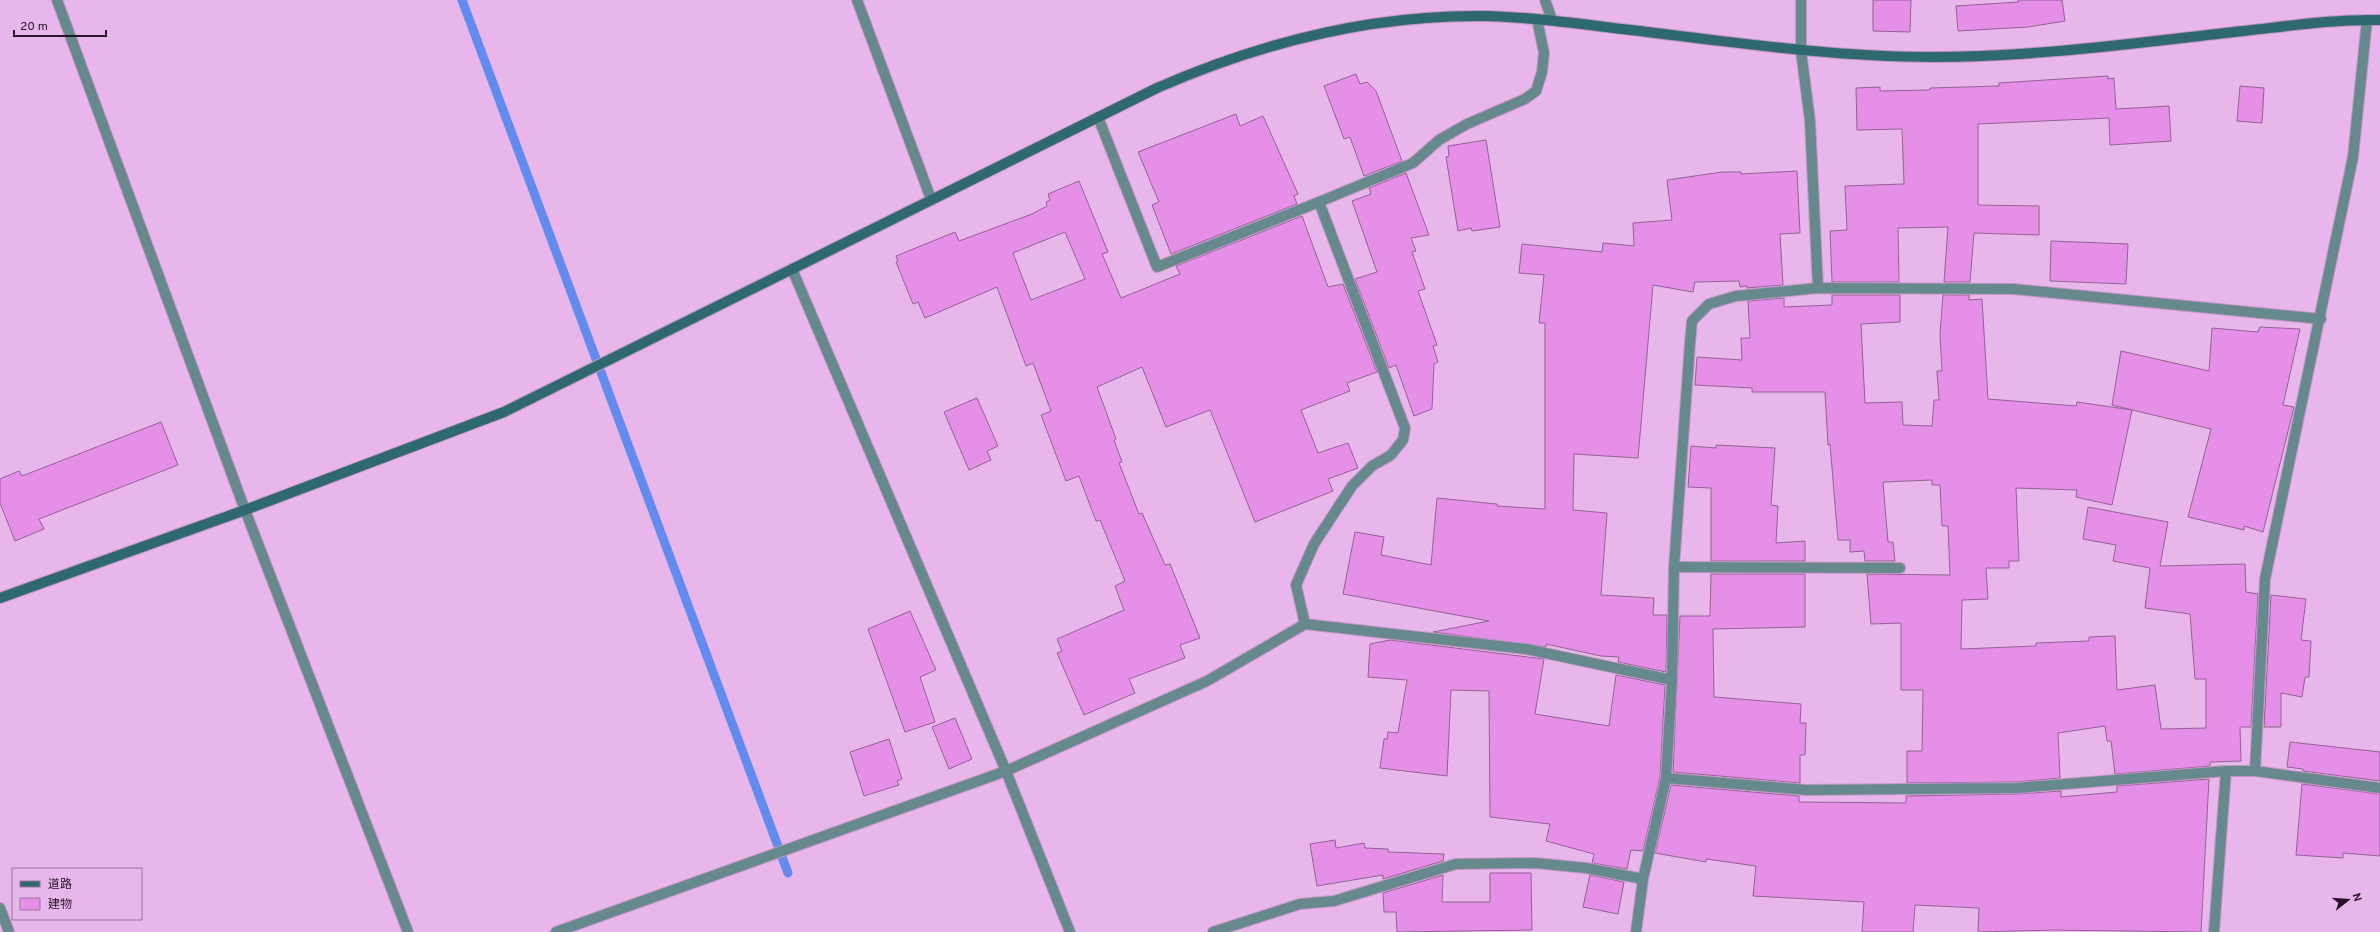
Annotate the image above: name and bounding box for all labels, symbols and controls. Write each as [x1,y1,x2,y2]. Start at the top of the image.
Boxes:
scale bar [14,12,106,38]
text: 20 m [20,19,48,35]
legend [12,868,142,920]
text: 道路 [48,877,72,893]
north arrow [2328,880,2368,920]
text: N [2349,892,2364,903]
text: 建物 [48,897,72,913]

